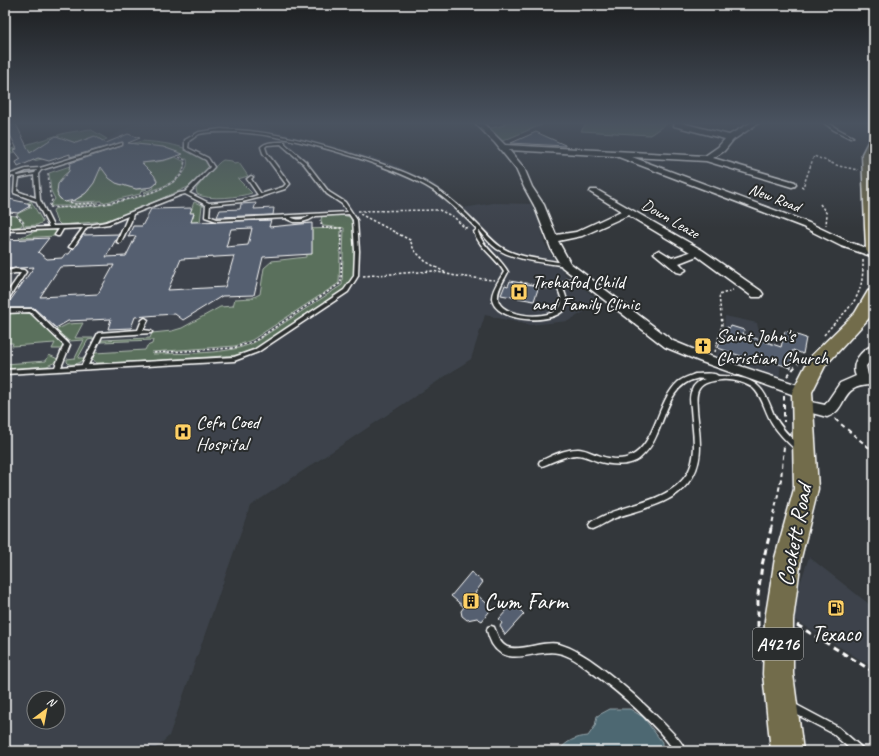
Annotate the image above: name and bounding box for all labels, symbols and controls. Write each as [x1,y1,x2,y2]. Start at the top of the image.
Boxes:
street label: New Road [746,179,806,218]
street label: Down Leaze [638,194,704,244]
place label: Trehafod Child and Family Clinic [532,270,641,316]
hospital icon: Trehafod Child and Family Clinic [509,282,529,302]
place label: Saint John's Christian Church [716,324,829,370]
church icon: Saint John's Christian Church [693,336,713,356]
place label: Cefn Coed Hospital [196,410,262,456]
hospital icon: Cefn Coed Hospital [173,422,193,442]
street label: Cockett Road [770,478,819,588]
place label: Cwm Farm [484,587,570,616]
building icon: Cwm Farm [461,591,481,611]
fuel station icon: Texaco [826,598,846,618]
place label: Texaco [811,619,862,648]
road number: A4216 [753,628,803,660]
north arrow [26,690,66,730]
text: N [45,694,60,710]

